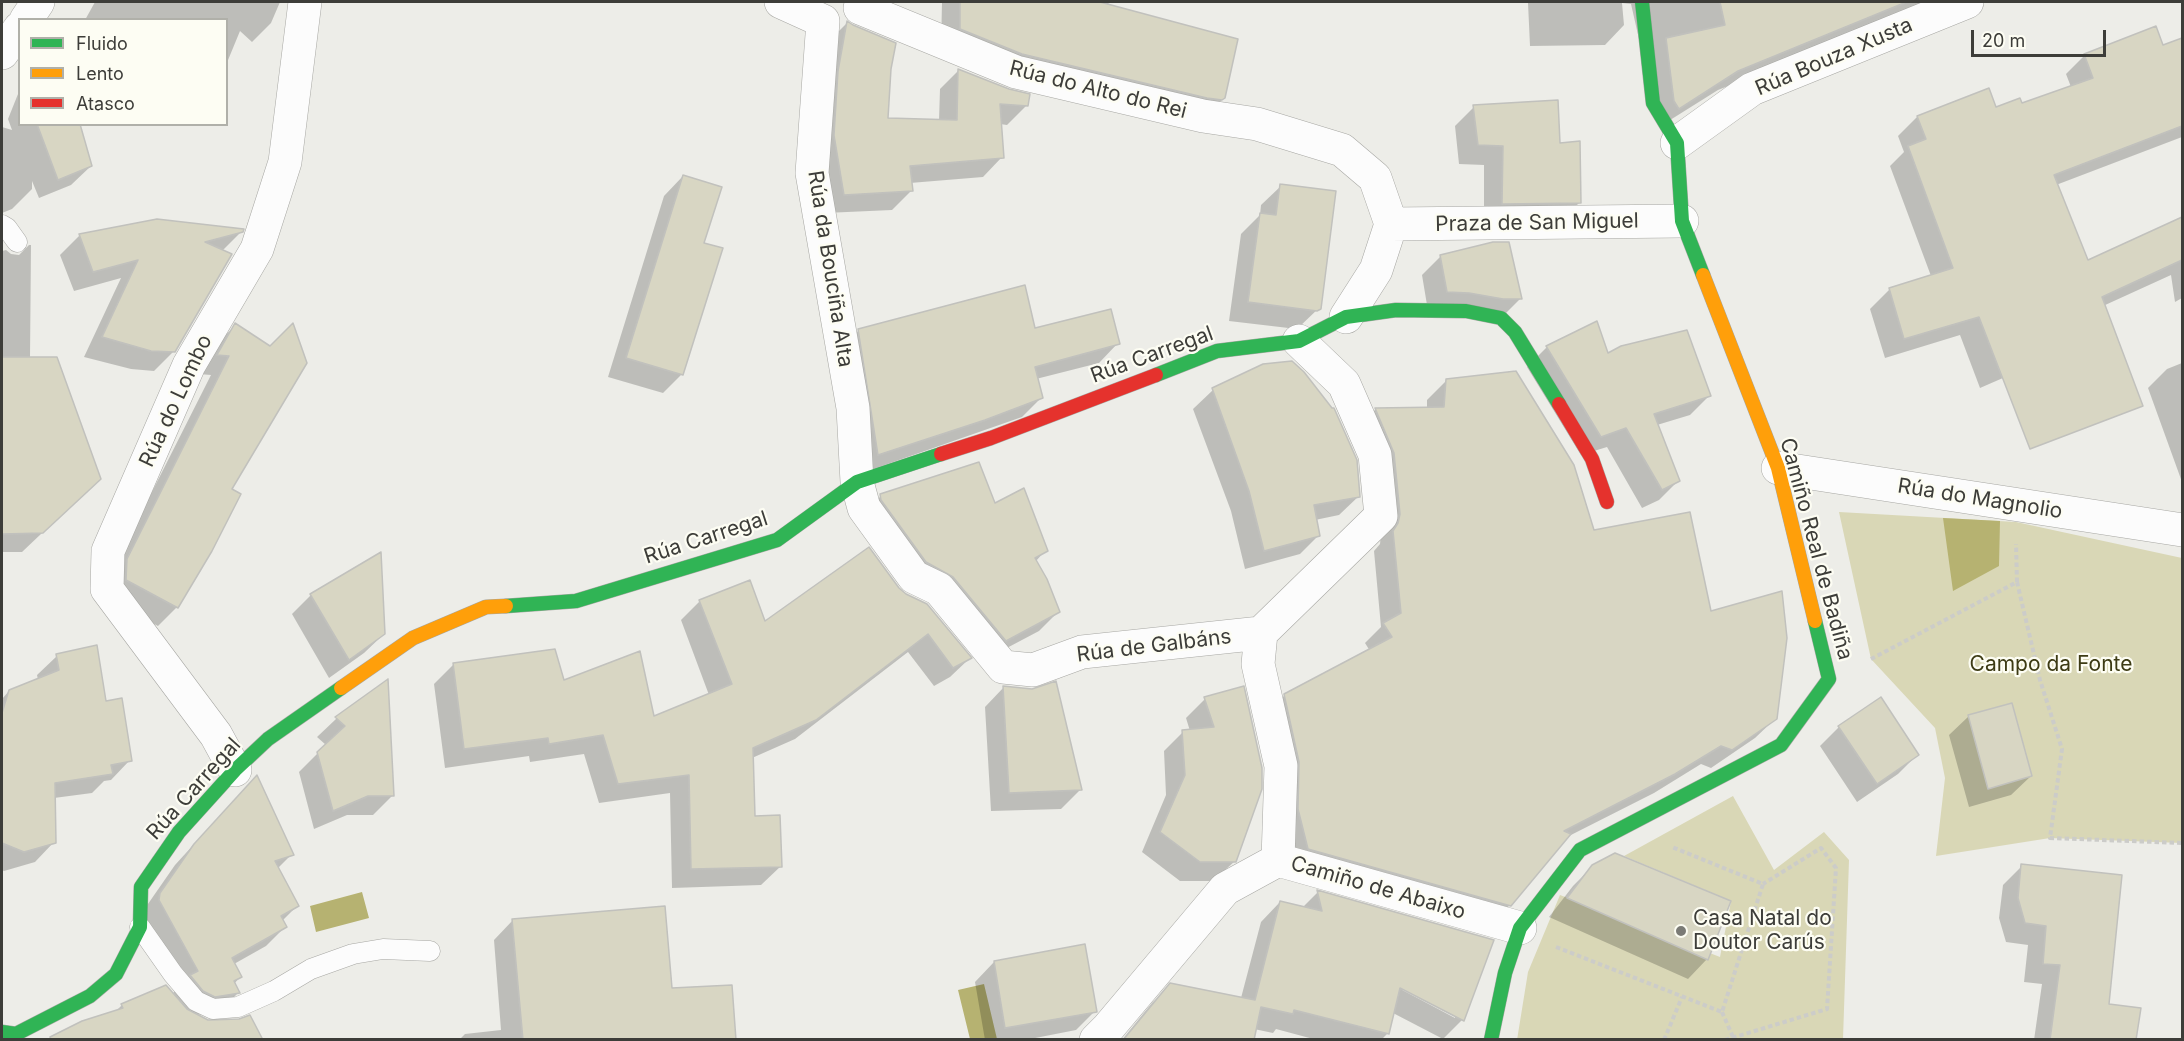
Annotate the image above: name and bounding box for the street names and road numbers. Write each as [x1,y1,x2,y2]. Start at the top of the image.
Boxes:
street label: Rúa Bouza Xusta [1752,13,1916,101]
street label: Rúa do Alto do Rei [1007,56,1189,124]
street label: Rúa da Bouciña Alta [802,169,858,369]
street label: Praza de San Miguel [1435,209,1639,237]
street label: Rúa Carregal [1087,321,1217,389]
street label: Rúa do Lombo [134,331,218,471]
street label: Camiño Real de Badiña [1774,435,1858,663]
street label: Rúa do Magnolio [1896,474,2064,524]
street label: Rúa Carregal [641,506,771,570]
street label: Rúa de Galbáns [1075,624,1233,668]
street label: Rúa Carregal [142,733,246,845]
street label: Camiño de Abaixo [1288,851,1468,925]

